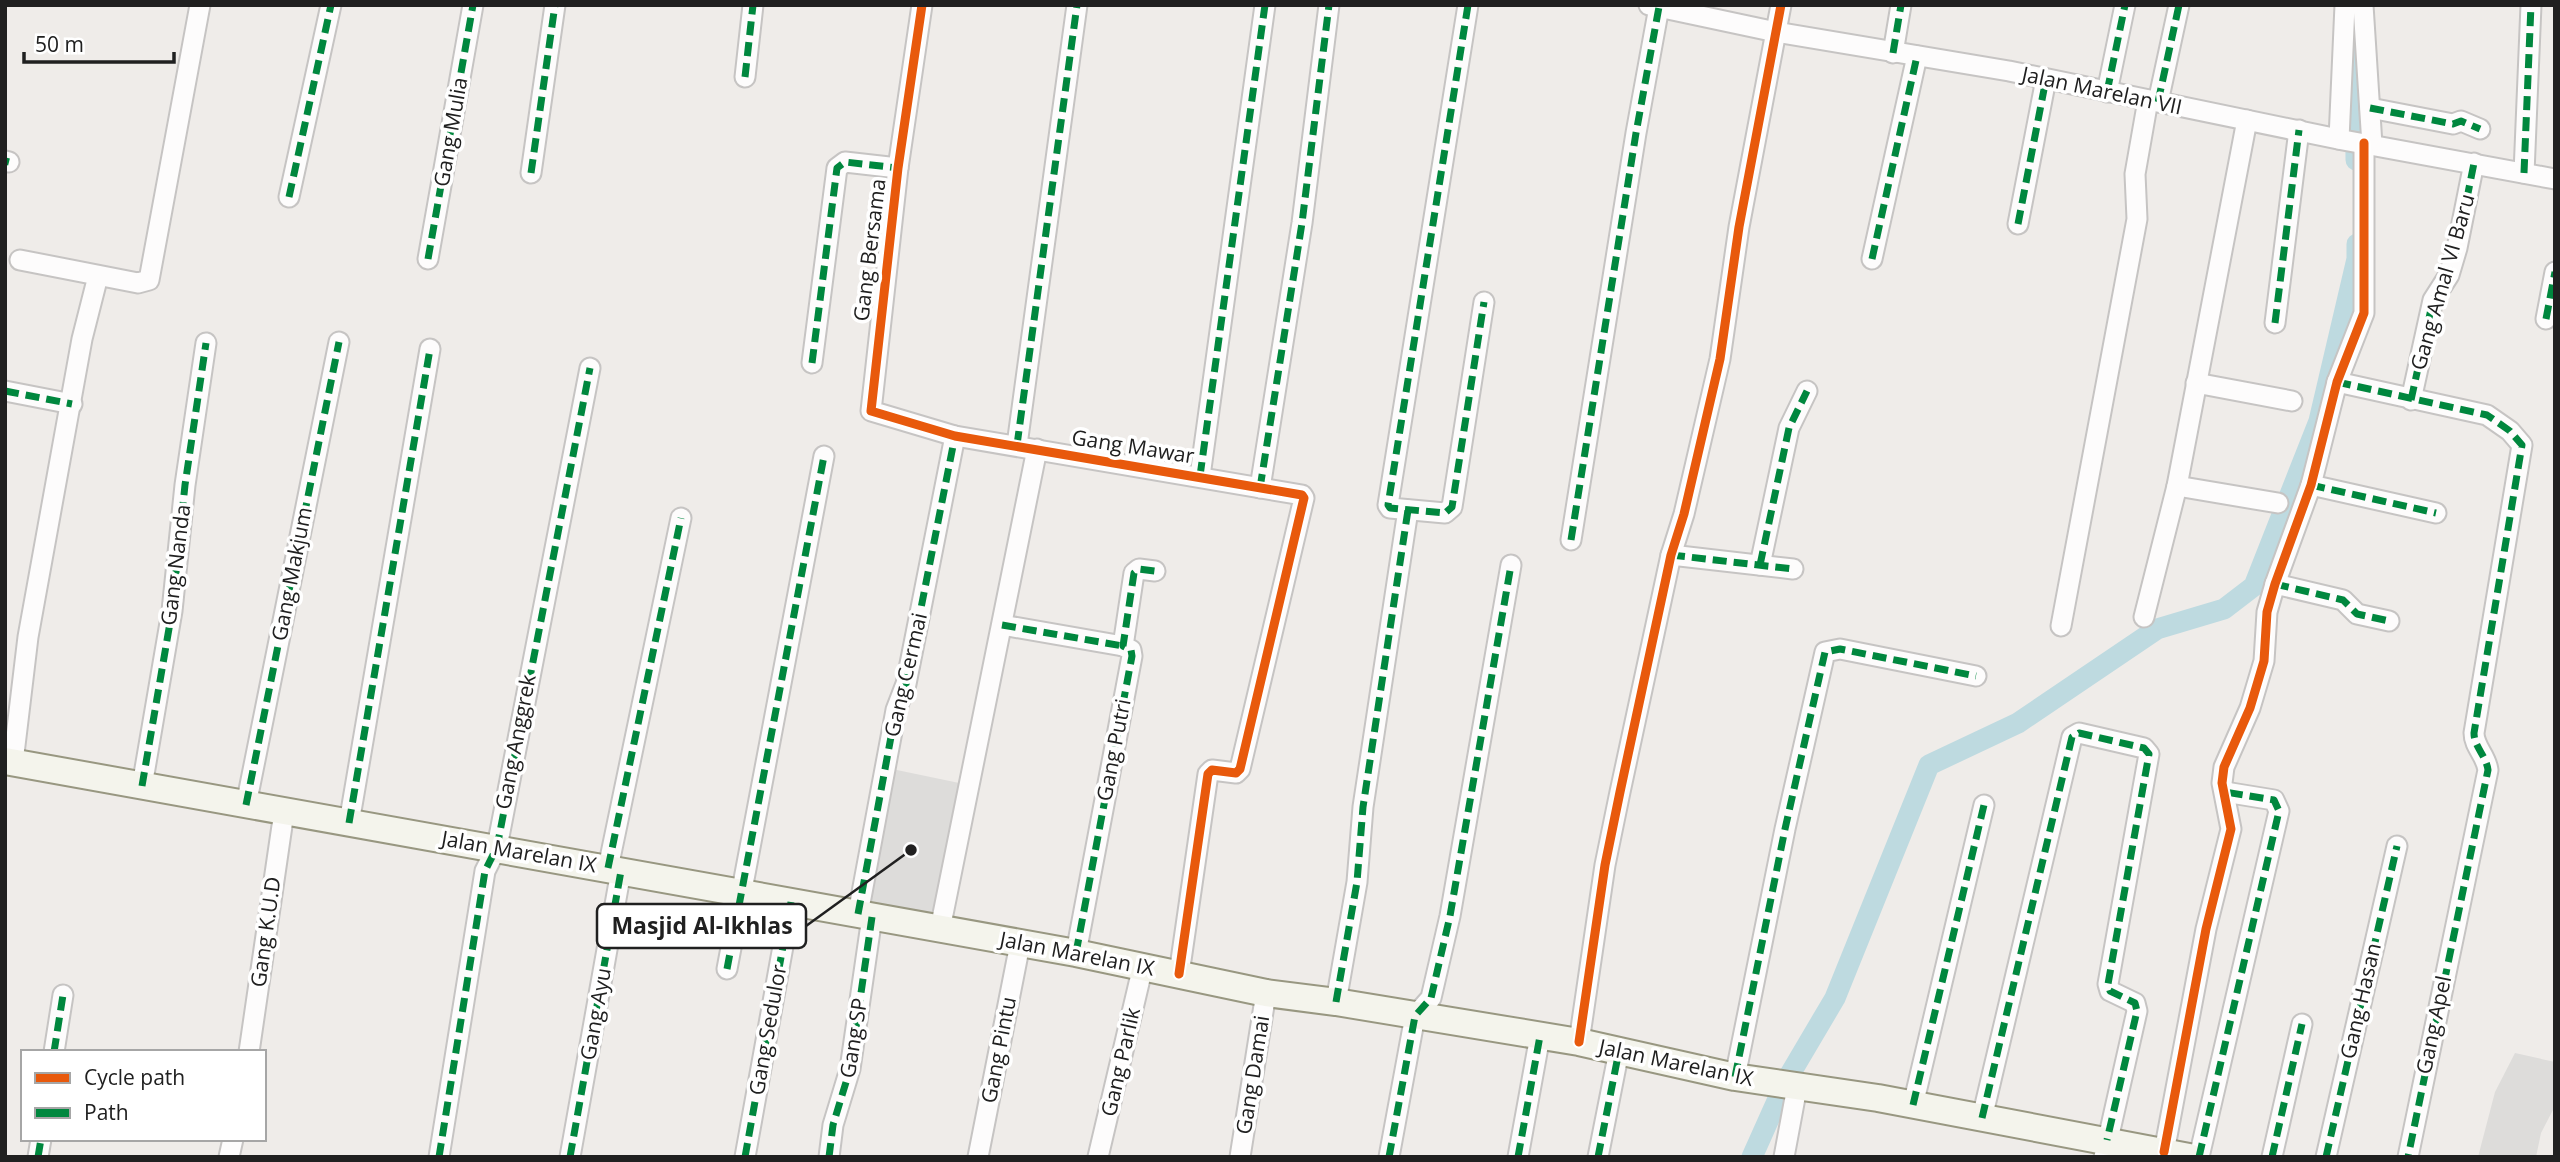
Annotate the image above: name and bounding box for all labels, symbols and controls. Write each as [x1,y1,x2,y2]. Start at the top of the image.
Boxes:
scale bar [24,21,175,65]
text: 50 m [35,30,84,58]
street label: Jalan Marelan VII [2018,59,2185,121]
street label: Gang Mulia [427,75,473,189]
street label: Gang Bersama [846,177,892,323]
street label: Gang Amal VI Baru [2403,190,2481,373]
street label: Gang Mawar [1070,423,1197,470]
street label: Gang Nanda [154,503,196,627]
street label: Gang Makjum [264,504,318,643]
street label: Gang Cermai [877,610,933,740]
street label: Gang Anggrek [488,672,542,812]
street label: Gang Putri [1089,696,1137,803]
street label: Jalan Marelan IX [438,823,600,879]
street label: Gang K.U.D [243,875,287,989]
callout: Masjid Al-Ikhlas [597,904,806,948]
text: Masjid Al-Ikhlas [611,909,793,941]
street label: Jalan Marelan IX [996,924,1158,982]
street label: Gang Hasan [2333,940,2387,1062]
street label: Gang Sedulor [742,962,792,1097]
street label: Gang Ayu [573,965,617,1062]
street label: Gang Apel [2409,973,2457,1077]
street label: Gang Pintu [974,994,1022,1105]
street label: Gang SP [833,996,873,1080]
street label: Gang Parlik [1094,1004,1146,1119]
street label: Gang Damai [1229,1013,1275,1136]
street label: Jalan Marelan IX [1595,1032,1757,1092]
legend [21,1050,266,1141]
text: Cycle path [84,1063,185,1091]
text: Path [84,1098,129,1126]

